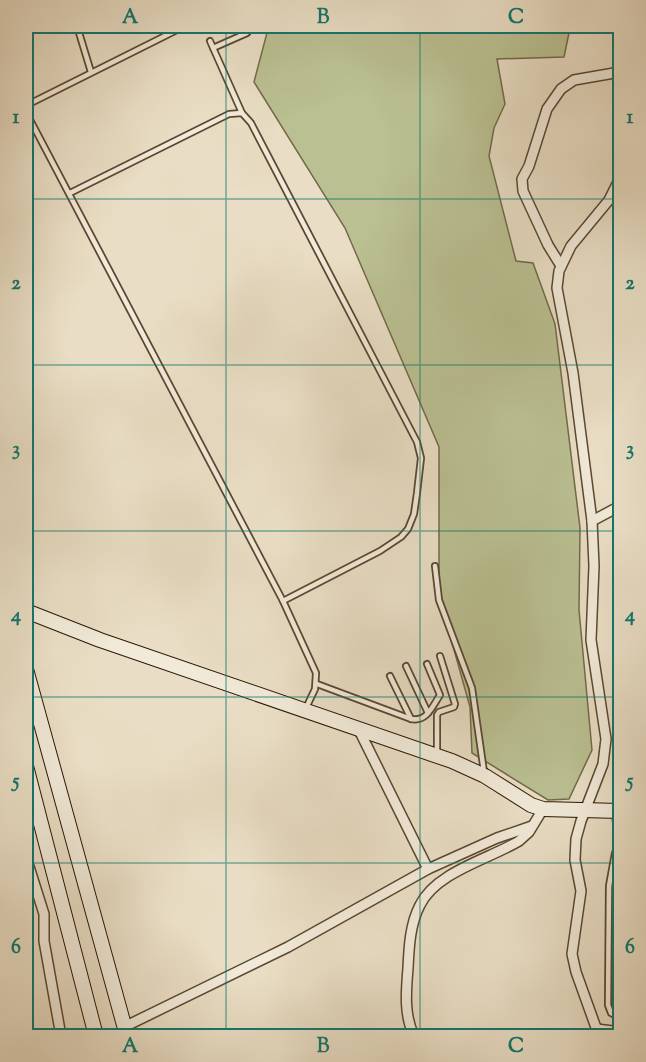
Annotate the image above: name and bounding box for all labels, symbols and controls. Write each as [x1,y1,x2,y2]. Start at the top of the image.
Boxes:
text: A [122,4,139,33]
text: B [317,4,330,33]
text: C [508,4,524,33]
text: 1 [13,104,20,133]
text: 1 [627,104,634,133]
text: 2 [11,270,21,299]
text: 2 [625,270,635,299]
text: 3 [12,436,20,465]
text: 3 [626,436,634,465]
text: 4 [10,602,21,631]
text: 4 [624,602,635,631]
text: 5 [11,768,20,797]
text: 5 [625,768,634,797]
text: 6 [11,934,21,963]
text: 6 [625,934,635,963]
text: A [122,1033,139,1062]
text: B [317,1033,330,1062]
text: C [508,1033,524,1062]

